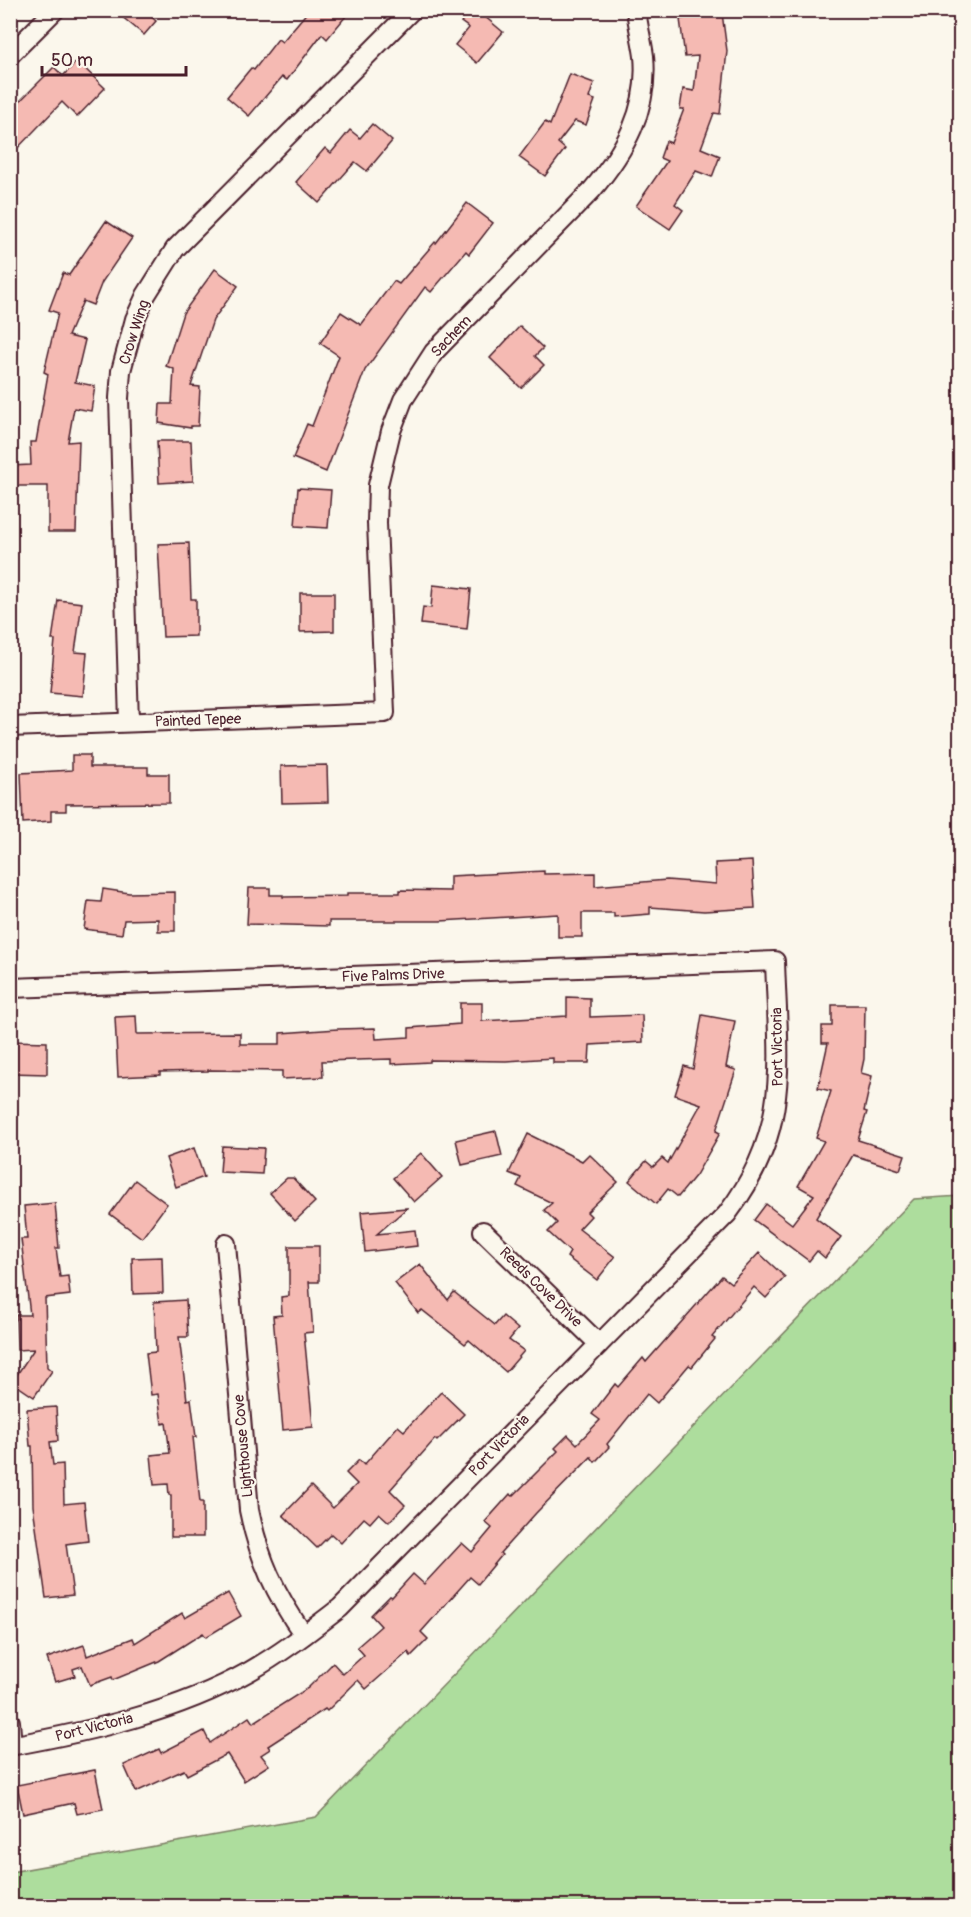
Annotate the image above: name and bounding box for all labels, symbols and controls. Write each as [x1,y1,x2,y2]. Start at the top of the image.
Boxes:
scale bar [42,39,186,77]
text: 50 m [51,49,93,72]
street label: Crow Wing [115,297,154,367]
street label: Sachem [427,311,476,361]
street label: Painted Tepee [155,709,242,731]
street label: Five Palms Drive [341,964,445,987]
street label: Port Victoria [767,1007,788,1087]
street label: Reeds Cove Drive [495,1243,586,1332]
street label: Lighthouse Cove [229,1393,257,1498]
street label: Port Victoria [465,1410,534,1480]
street label: Port Victoria [53,1709,135,1746]

